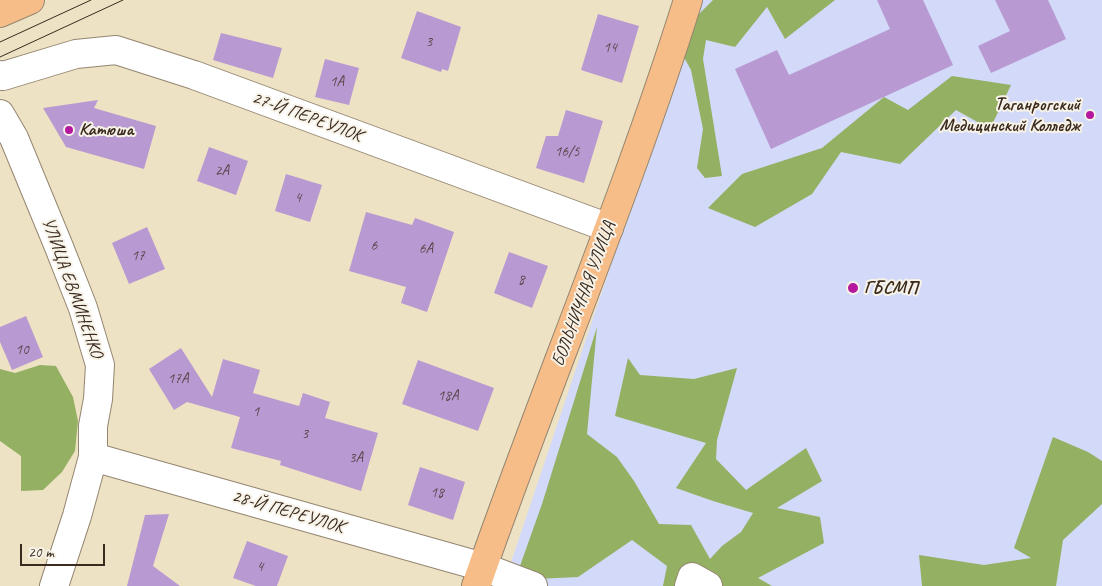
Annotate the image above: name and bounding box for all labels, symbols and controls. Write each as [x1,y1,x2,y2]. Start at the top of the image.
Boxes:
house number: 3 [426,33,432,51]
house number: 14 [603,39,617,57]
house number: 1А [330,73,344,91]
street label: 27-Й ПЕРЕУЛОК [249,87,365,147]
place label: Таганрогский Медицинский Колледж [939,94,1080,136]
marker: Таганрогский Медицинский Колледж [1084,109,1096,121]
place label: Катюша [79,119,133,141]
marker: Катюша [63,124,75,136]
house number: 16/5 [554,143,580,161]
house number: 2А [215,162,229,180]
house number: 4 [295,189,301,207]
street label: УЛИЦА ЕВМИНЕНКО [37,215,107,361]
street label: БОЛЬНИЧНАЯ УЛИЦА [548,218,620,370]
house number: 6 [371,237,377,255]
house number: 6А [419,240,433,258]
house number: 17 [131,247,145,265]
house number: 8 [518,271,524,289]
place label: ГБСМП [864,277,917,299]
marker: ГБСМП [846,281,860,295]
house number: 10 [15,341,29,359]
house number: 17А [167,370,189,388]
house number: 18А [437,387,459,405]
house number: 1 [253,403,259,421]
house number: 3 [302,425,308,443]
house number: 3А [349,449,363,467]
house number: 18 [430,484,444,502]
street label: 28-Й ПЕРЕУЛОК [229,486,347,538]
scale bar [22,534,108,566]
text: 20 m [28,543,54,562]
house number: 4 [257,558,263,576]

